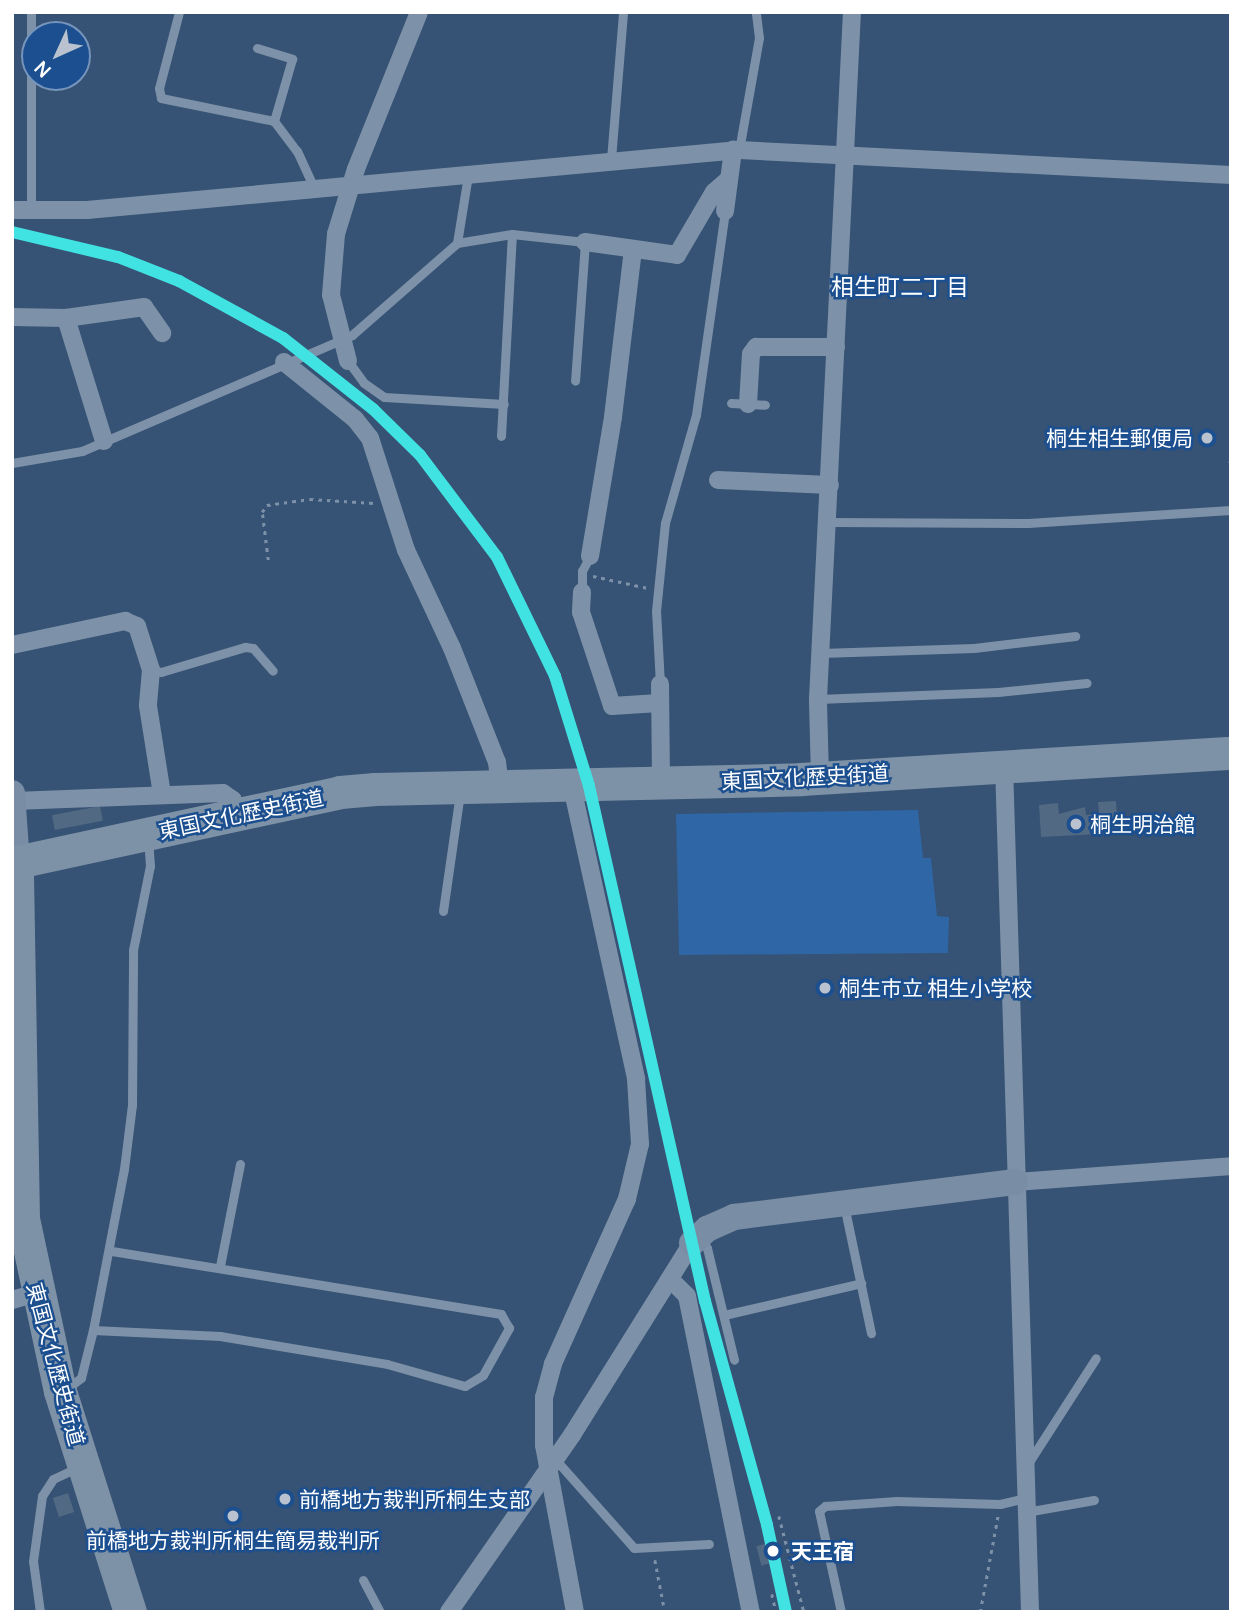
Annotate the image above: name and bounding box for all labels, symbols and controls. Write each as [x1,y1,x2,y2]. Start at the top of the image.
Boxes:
north arrow [21,21,91,91]
text: N [29,55,57,83]
district label: 相生町二丁目 [831,272,969,300]
place label: 桐生相生郵便局 [1046,425,1193,451]
marker: 桐生相生郵便局 [1199,430,1215,446]
street label: 東国文化歴史街道 [720,760,890,794]
street label: 東国文化歴史街道 [156,784,326,844]
place label: 桐生明治館 [1090,811,1195,837]
marker: 桐生明治館 [1068,816,1084,832]
place label: 桐生市立 相生小学校 [839,975,1032,1001]
marker: 桐生市立 相生小学校 [817,980,833,996]
street label: 東国文化歴史街道 [22,1280,90,1448]
place label: 前橋地方裁判所桐生支部 [299,1486,530,1512]
marker: 前橋地方裁判所桐生支部 [277,1491,293,1507]
marker: 前橋地方裁判所桐生簡易裁判所 [225,1508,241,1524]
place label: 前橋地方裁判所桐生簡易裁判所 [86,1527,380,1553]
place label: 天王宿 [791,1538,854,1564]
marker: 天王宿 [761,1539,785,1563]

